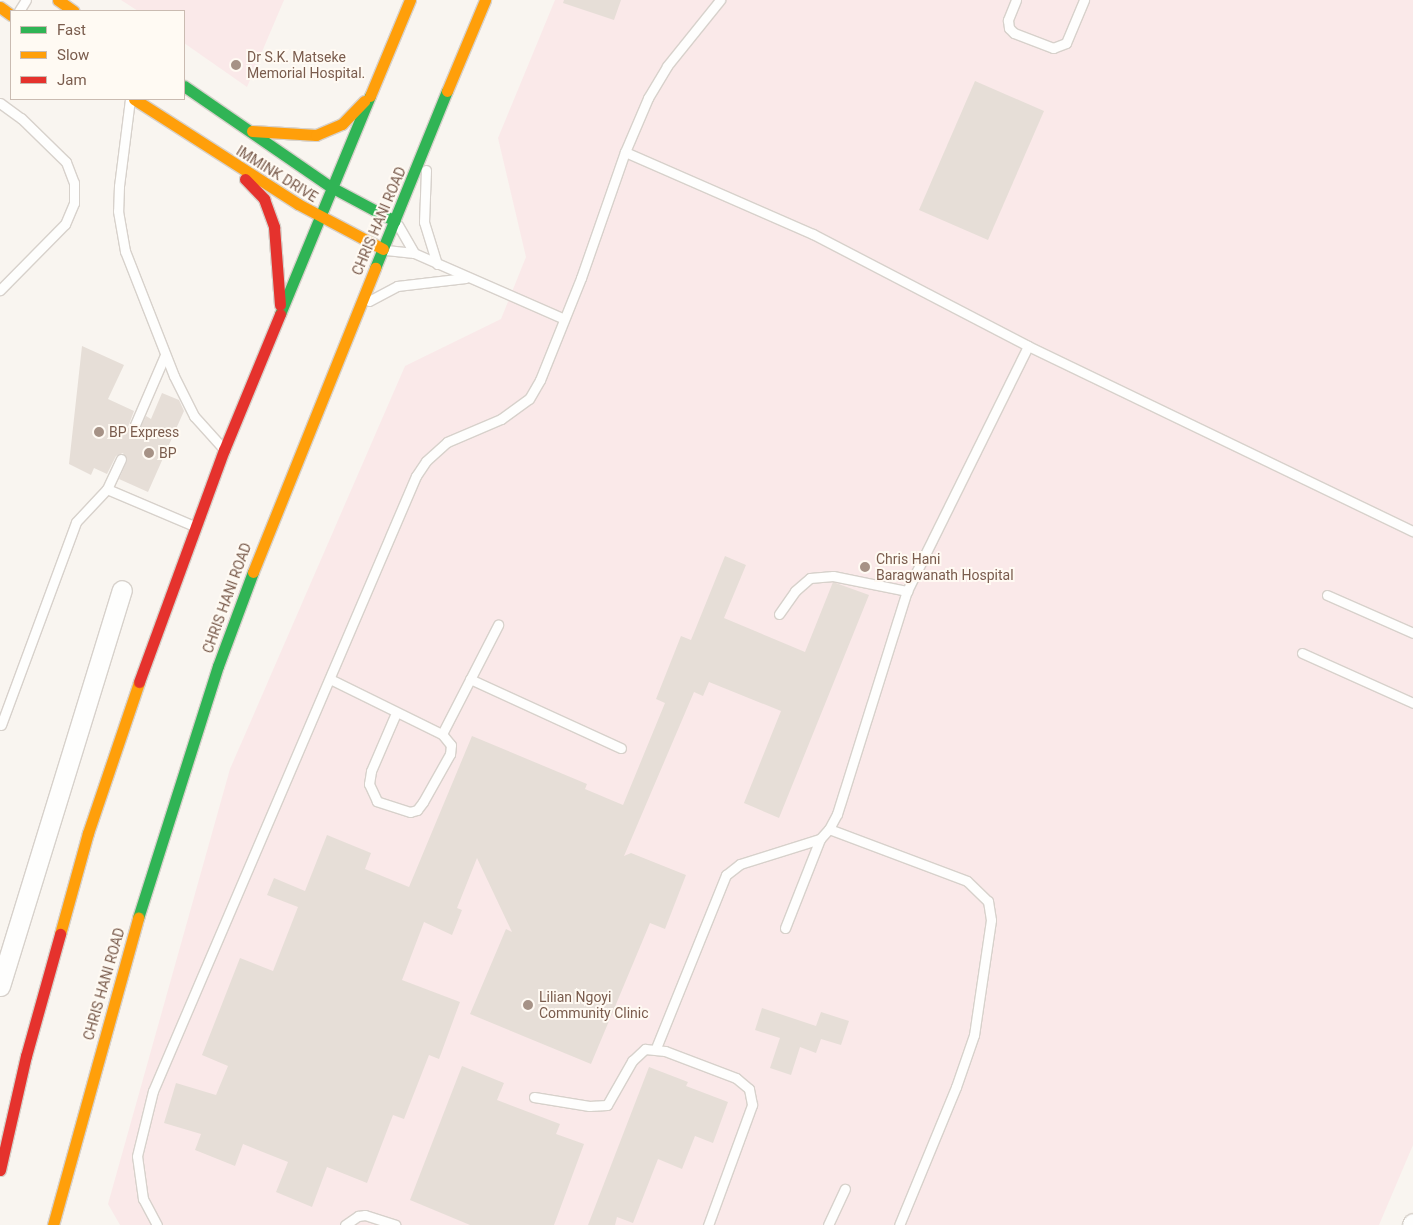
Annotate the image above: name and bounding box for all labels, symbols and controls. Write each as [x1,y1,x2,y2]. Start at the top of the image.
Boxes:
legend [10,10,185,100]
text: Fast [57,21,86,39]
text: Slow [57,46,89,64]
place label: Dr S.K. Matseke Memorial Hospital. [247,49,365,82]
marker: Dr S.K. Matseke Memorial Hospital. [229,58,243,72]
text: Jam [57,71,87,89]
street label: IMMINK DRIVE [233,142,321,206]
street label: CHRIS HANI ROAD [349,164,409,278]
place label: BP Express [109,424,179,440]
marker: BP Express [93,426,105,438]
place label: BP [159,445,177,461]
marker: BP [143,447,155,459]
street label: CHRIS HANI ROAD [199,541,255,655]
place label: Chris Hani Baragwanath Hospital [876,551,1014,584]
marker: Chris Hani Baragwanath Hospital [858,560,872,574]
street label: CHRIS HANI ROAD [80,926,128,1042]
place label: Lilian Ngoyi Community Clinic [539,989,649,1022]
marker: Lilian Ngoyi Community Clinic [521,998,535,1012]

